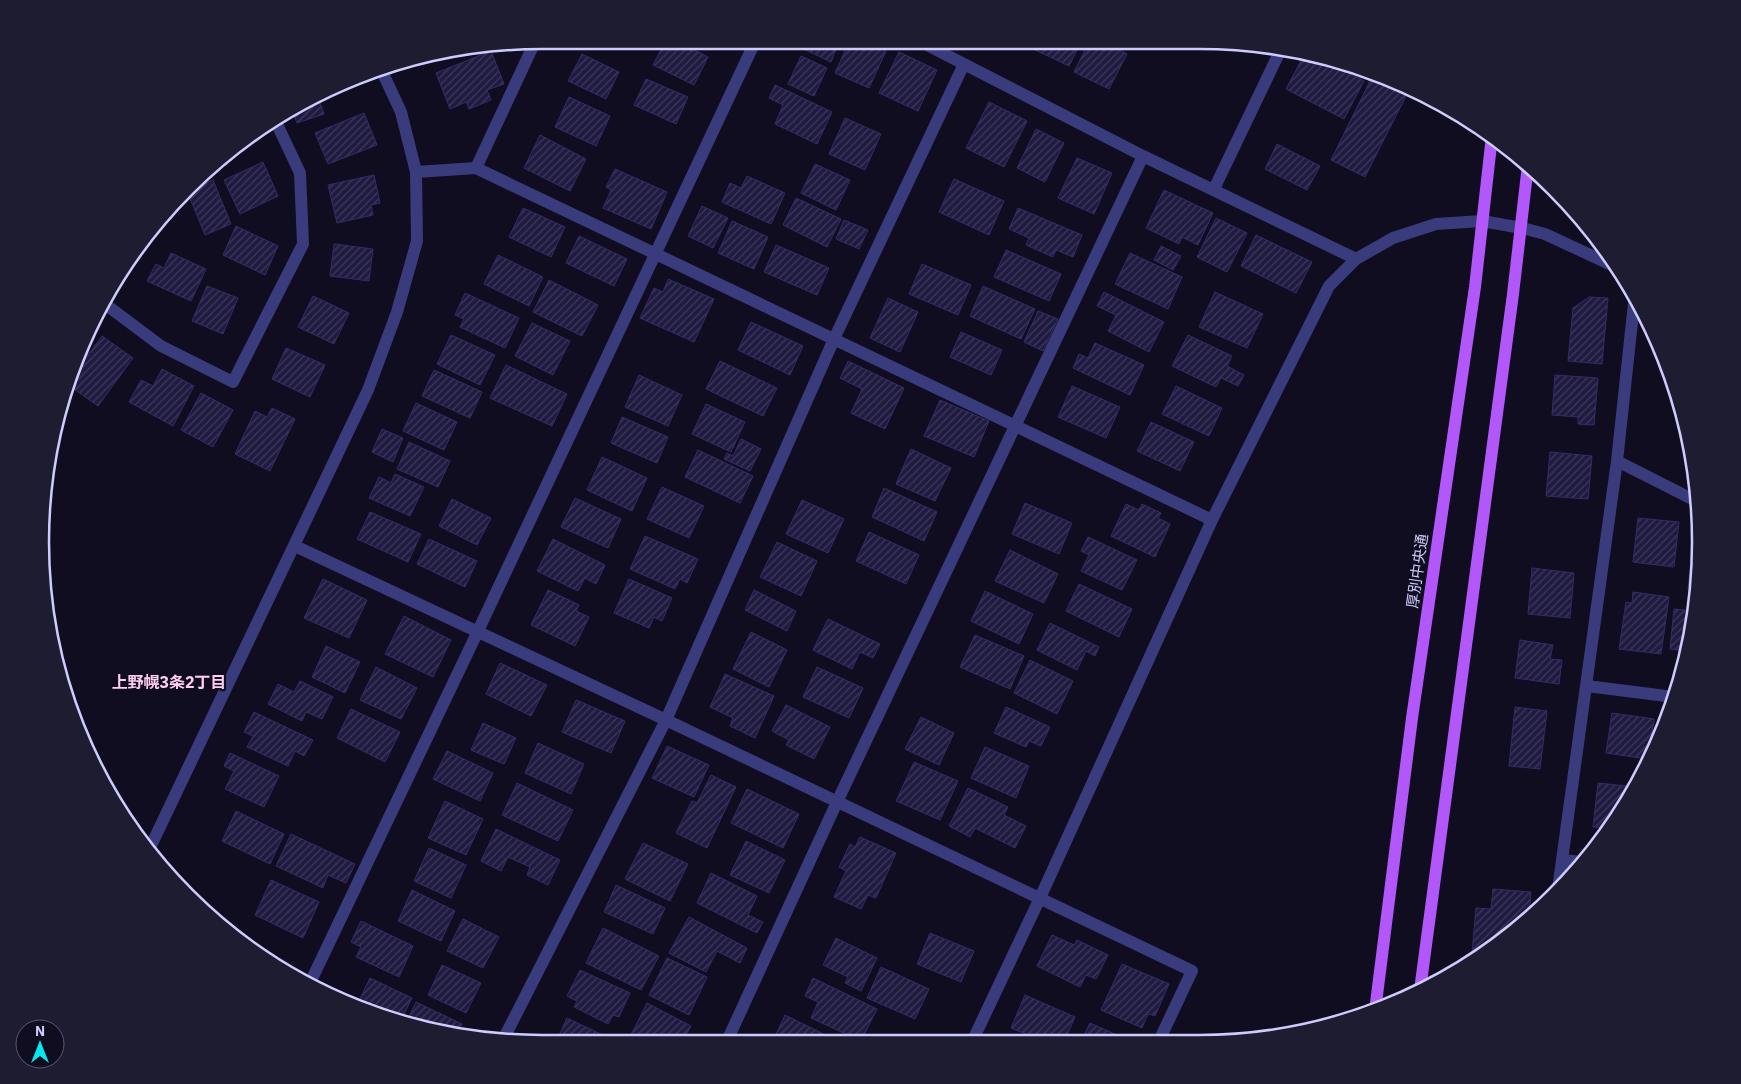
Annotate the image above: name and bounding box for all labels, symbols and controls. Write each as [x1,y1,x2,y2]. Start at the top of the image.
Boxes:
street label: 厚別中央通 [1402,533,1432,609]
district label: 上野幌3条2丁目 [111,672,227,692]
north arrow [15,1019,65,1069]
text: N [35,1022,45,1040]

